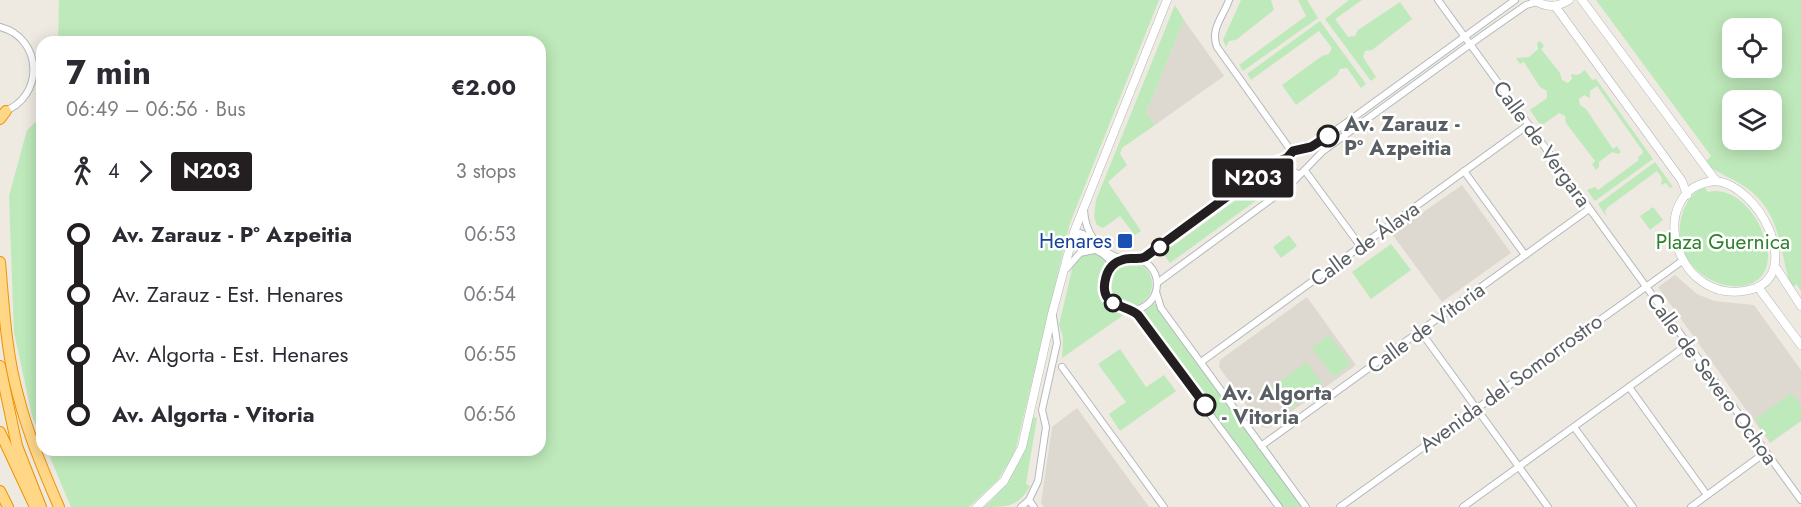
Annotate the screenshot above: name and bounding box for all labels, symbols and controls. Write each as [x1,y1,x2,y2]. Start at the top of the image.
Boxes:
map controls [1722,18,1782,150]
button: locate [1722,18,1782,78]
text: 7 min [66,49,151,96]
text: €2.00 [451,71,516,103]
street label: Calle de Vergara [1486,75,1598,213]
button: layers [1722,90,1782,150]
text: 06:49 – 06:56 · Bus [66,95,246,124]
place label: Av. Zarauz - Pº Azpeitia [1343,109,1460,163]
marker: Av. Zarauz - Pº Azpeitia [1317,125,1339,147]
icon: walk [66,155,99,188]
icon: forward [129,155,162,188]
text: N203 [183,156,240,186]
text: 4 [108,157,120,186]
text: 3 stops [456,157,516,186]
line badge: N203 [1211,158,1295,198]
text: N203 [1224,163,1282,193]
street label: Calle de Álava [1304,194,1426,294]
text: Av. Zarauz - Pº Azpeitia [112,218,352,250]
text: 06:53 [464,220,516,249]
place label: Henares [1039,226,1112,256]
park label: Plaza Guernica [1656,227,1790,257]
marker: Henares [1116,232,1134,250]
unlabelled marker [1151,238,1169,256]
street label: Calle de Vitoria [1361,275,1491,381]
text: Av. Zarauz - Est. Henares [112,278,343,310]
text: 06:54 [464,280,516,309]
street label: Calle de Severo Ochoa [1639,287,1785,471]
unlabelled marker [1104,294,1122,312]
street label: Avenida del Somorrostro [1413,306,1609,460]
text: Av. Algorta - Est. Henares [112,338,348,370]
text: 06:55 [464,340,516,369]
place label: Av. Algorta - Vitoria [1221,378,1332,432]
marker: Av. Algorta - Vitoria [1194,394,1216,416]
text: Av. Algorta - Vitoria [112,398,315,430]
text: 06:56 [464,400,516,429]

